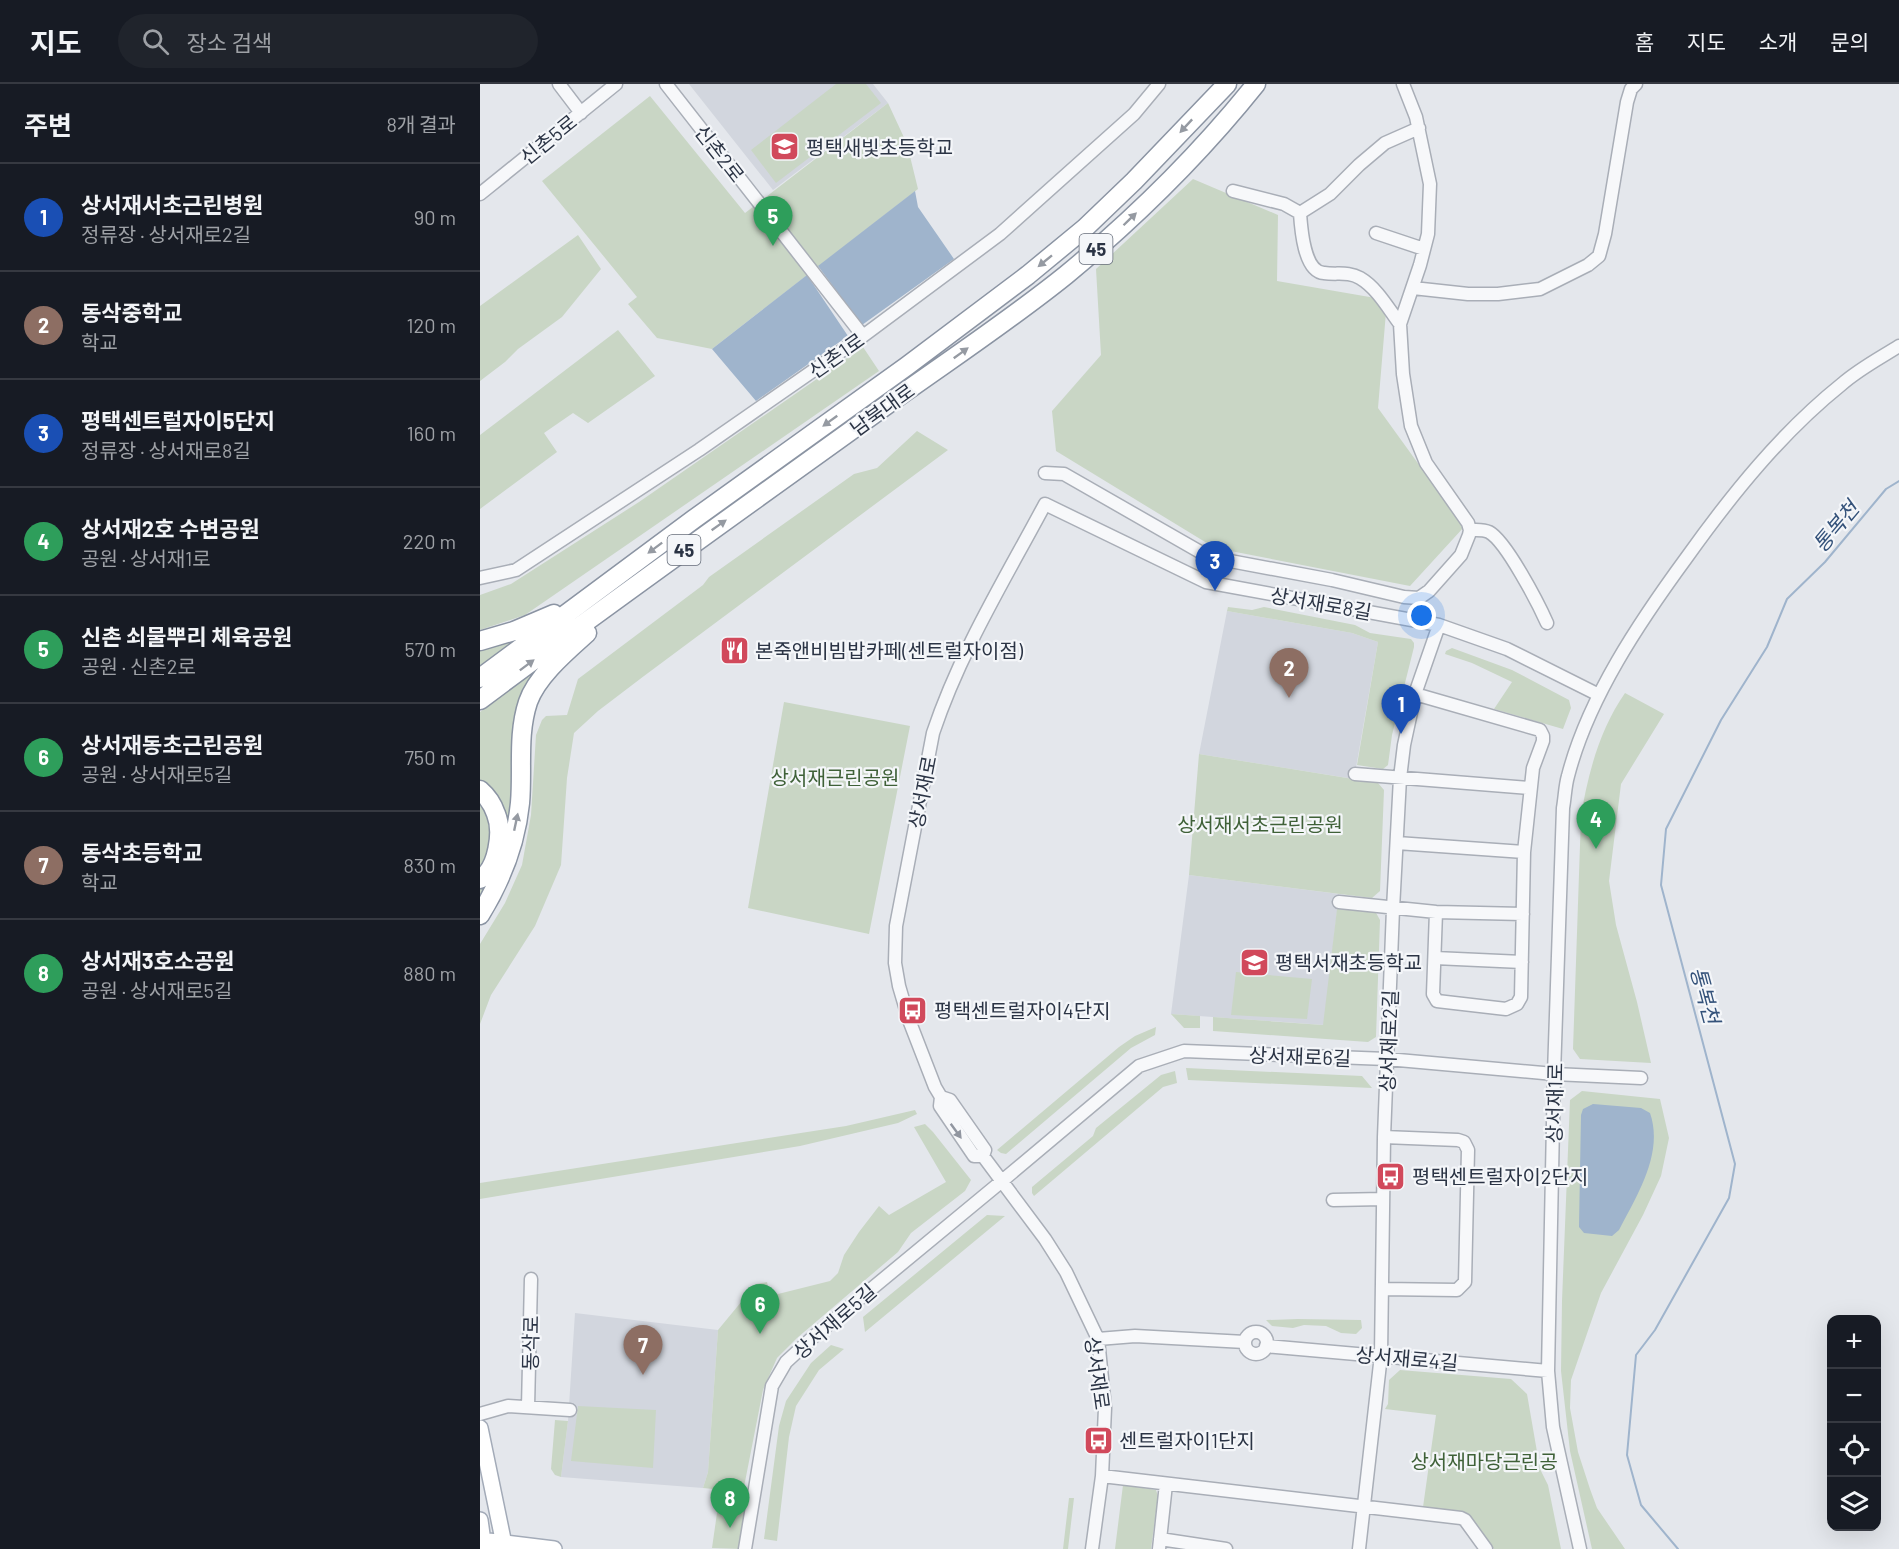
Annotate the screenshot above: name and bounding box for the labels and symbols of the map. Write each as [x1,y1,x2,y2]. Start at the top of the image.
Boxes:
street label: 신촌5로 [515,109,581,169]
one-way arrow [1180,118,1193,133]
street label: 신촌2로 [690,120,750,186]
school or university icon: 평택새빛초등학교 [769,131,801,163]
place label: 평택새빛초등학교 [806,135,953,159]
pin: 5 [754,196,792,246]
one-way arrow [1122,212,1136,226]
road number: 45 [1080,234,1112,264]
one-way arrow [1038,254,1053,266]
street label: 신촌1로 [804,327,868,383]
one-way arrow [953,347,969,359]
street label: 남북대로 [845,378,919,440]
one-way arrow [822,415,838,427]
water label: 통복천 [1807,494,1865,556]
one-way arrow [711,520,726,532]
road number: 45 [668,535,700,565]
one-way arrow [647,542,662,554]
pin: 3 [1196,542,1234,591]
street label: 상서재로8길 [1268,582,1374,624]
your location [1407,601,1436,630]
restaurant icon: 본죽앤비빔밥카페(센트럴자이점) [718,634,750,666]
place label: 본죽앤비빔밥카페(센트럴자이점) [755,638,1024,662]
pin: 2 [1270,648,1308,698]
one-way arrow [519,658,535,671]
pin: 1 [1382,684,1420,734]
street label: 상서재로 [903,754,941,830]
park label: 상서재근린공원 [771,765,899,789]
pin: 4 [1576,800,1616,849]
one-way arrow [512,812,521,831]
park label: 상서재서초근린공원 [1177,812,1343,836]
school or university icon: 평택서재초등학교 [1238,946,1270,978]
place label: 평택서재초등학교 [1275,950,1422,974]
water label: 통복천 [1686,964,1726,1029]
street label: 상서재로2길 [1374,989,1402,1093]
bus stop icon: 평택센트럴자이4단지 [897,994,929,1026]
place label: 평택센트럴자이4단지 [934,998,1111,1022]
street label: 상서재로6길 [1248,1042,1352,1070]
street label: 상서재1로 [1541,1062,1567,1144]
one-way arrow [950,1124,962,1139]
bus stop icon: 평택센트럴자이2단지 [1375,1160,1407,1192]
place label: 평택센트럴자이2단지 [1412,1164,1588,1188]
street label: 상서재로5길 [788,1278,880,1364]
pin: 6 [740,1284,780,1334]
street label: 동삭로 [518,1315,542,1371]
pin: 7 [624,1326,662,1375]
street label: 상서재로 [1081,1335,1115,1411]
street label: 상서재로4길 [1355,1342,1459,1374]
bus stop icon: 센트럴자이1단지 [1082,1424,1114,1456]
place label: 센트럴자이1단지 [1119,1428,1255,1452]
park label: 상서재마당근린공 [1410,1449,1558,1473]
pin: 8 [710,1478,750,1528]

